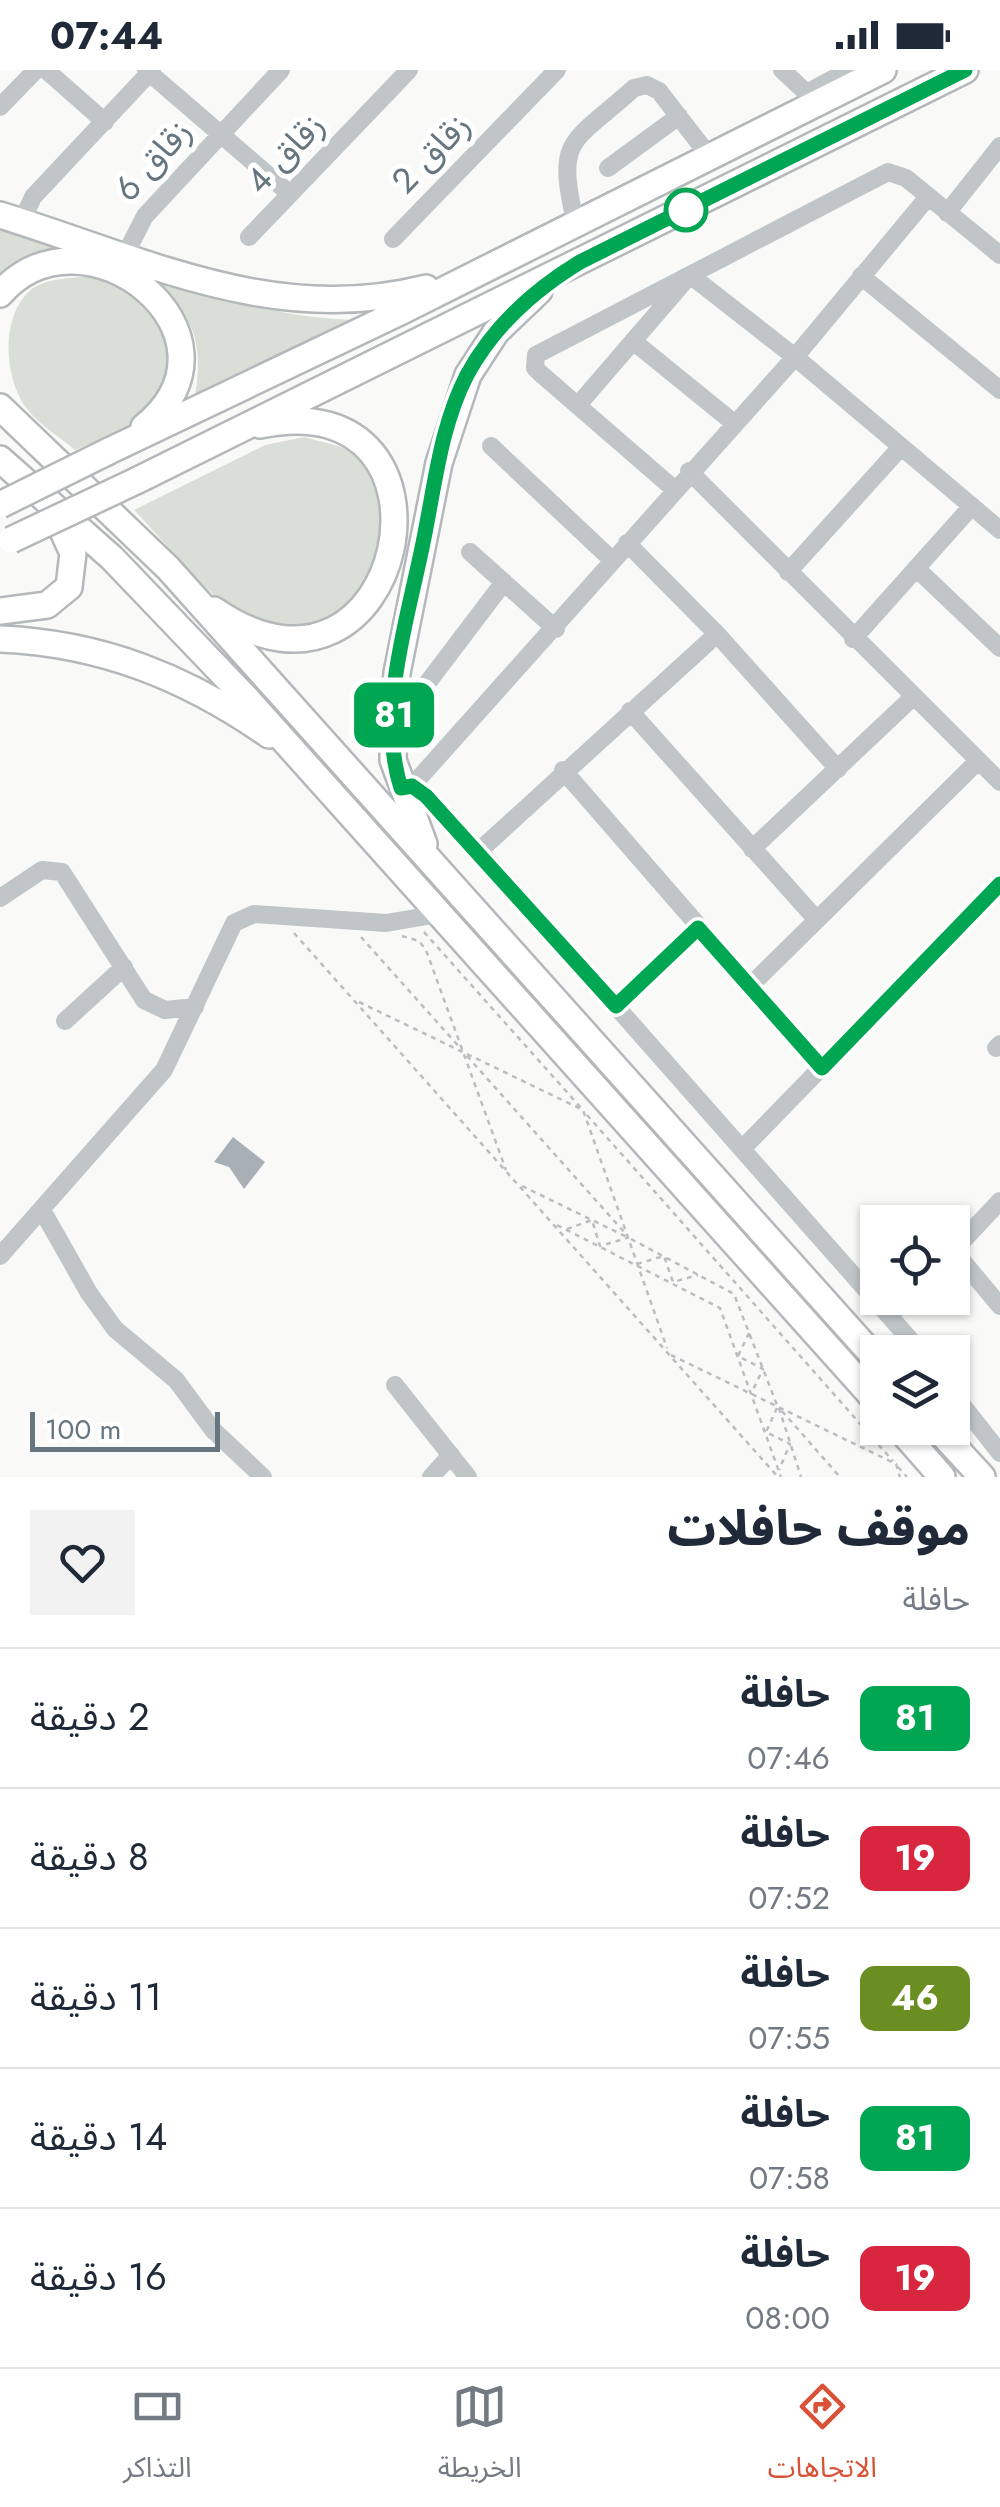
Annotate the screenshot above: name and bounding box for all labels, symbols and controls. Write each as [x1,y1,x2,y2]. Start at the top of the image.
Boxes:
text: 07:44 [50,8,163,63]
street label: زقاق 4 [234,101,336,205]
street label: زقاق 2 [380,101,482,205]
street label: زقاق 6 [103,108,203,212]
unlabelled marker [665,189,707,231]
line badge: 81 [349,682,439,748]
text: 81 [374,690,414,740]
map controls [860,1205,970,1445]
button: locate [860,1205,970,1315]
button: layers [860,1335,970,1445]
scale bar [30,1407,220,1452]
text: 100 m [45,1409,121,1450]
text: موقف حافلات [667,1494,970,1563]
button: heart [30,1510,135,1615]
text: حافلة [902,1576,970,1622]
text: حافلة [741,1666,830,1721]
text: 2 دقيقة [30,1689,150,1744]
text: 81 [895,1693,935,1743]
text: 07:46 [747,1735,830,1781]
text: حافلة [741,1806,830,1861]
text: 8 دقيقة [30,1829,149,1884]
text: 19 [894,1833,936,1883]
text: 07:52 [748,1875,830,1921]
text: حافلة [741,1946,830,2001]
text: 11 دقيقة [30,1969,162,2024]
text: 46 [891,1973,939,2023]
text: 07:55 [748,2015,830,2061]
text: حافلة [741,2086,830,2141]
text: 14 دقيقة [30,2109,167,2164]
text: 81 [895,2113,935,2163]
text: 07:58 [749,2155,830,2201]
text: حافلة [741,2226,830,2281]
text: 16 دقيقة [30,2249,167,2304]
text: 19 [894,2253,936,2303]
text: 08:00 [745,2295,830,2341]
tab: التذاكر [123,2379,192,2498]
tab: الخريطة [438,2379,522,2498]
tab: الاتجاهات [768,2379,877,2498]

